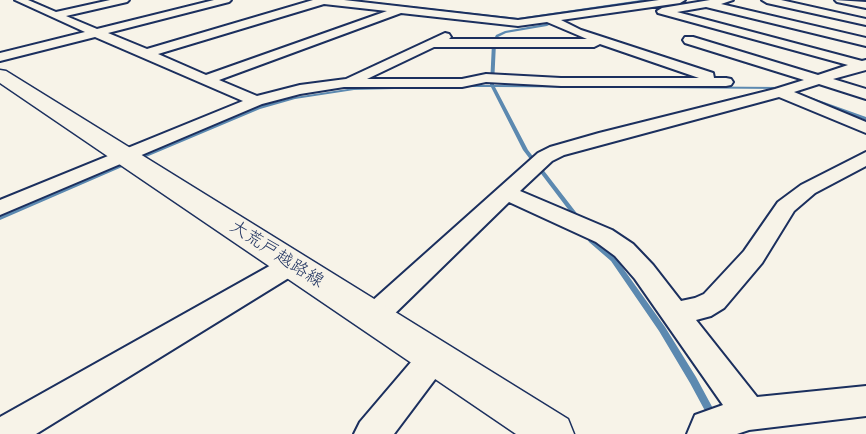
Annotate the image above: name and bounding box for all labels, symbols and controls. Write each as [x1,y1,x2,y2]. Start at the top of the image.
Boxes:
street label: 大荒戸越路線 [225,217,327,293]

